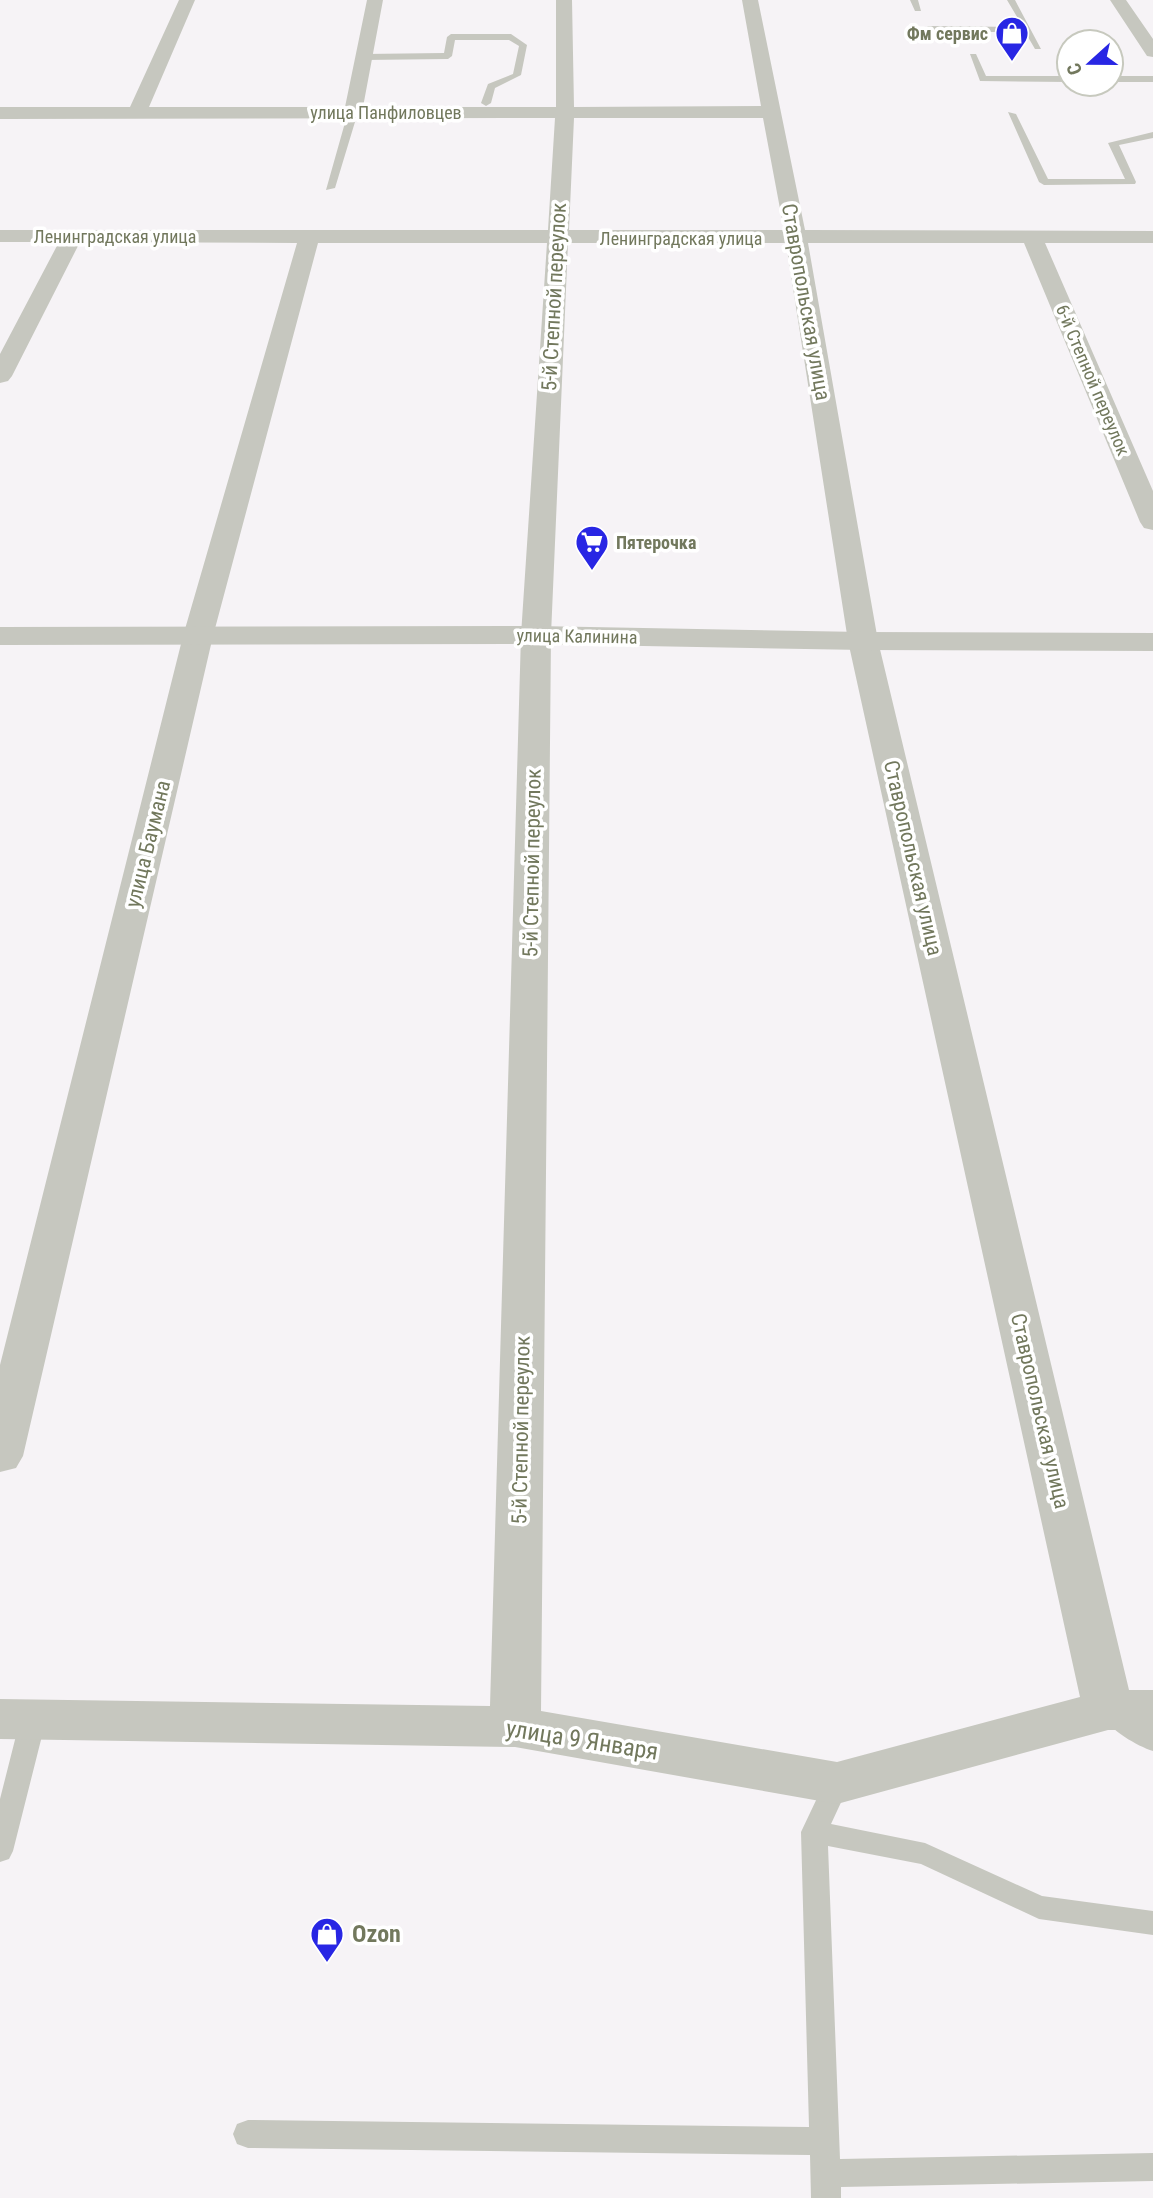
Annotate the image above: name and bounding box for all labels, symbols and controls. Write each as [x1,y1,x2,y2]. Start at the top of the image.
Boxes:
shop icon: Фм сервис [993,14,1031,63]
place label: Фм сервис [907,23,988,44]
north arrow [1055,28,1125,98]
text: С [1062,60,1087,78]
street label: улица Панфиловцев [310,102,462,123]
street label: 5-й Степной переулок [537,202,571,392]
street label: Ставропольская улица [777,202,835,402]
street label: Ленинградская улица [34,226,196,247]
street label: Ленинградская улица [600,228,762,249]
street label: 6-й Степной переулок [1052,301,1134,459]
supermarket icon: Пятерочка [573,523,611,572]
place label: Пятерочка [616,532,696,553]
street label: улица Калинина [516,624,638,648]
street label: Ставропольская улица [879,758,947,958]
street label: 5-й Степной переулок [518,768,546,958]
street label: улица Баумана [121,778,175,910]
street label: Ставропольская улица [1006,1311,1074,1511]
street label: 5-й Степной переулок [507,1335,535,1525]
street label: улица 9 Января [504,1714,660,1766]
shop icon: Ozon [308,1915,346,1964]
place label: Ozon [352,1920,401,1948]

